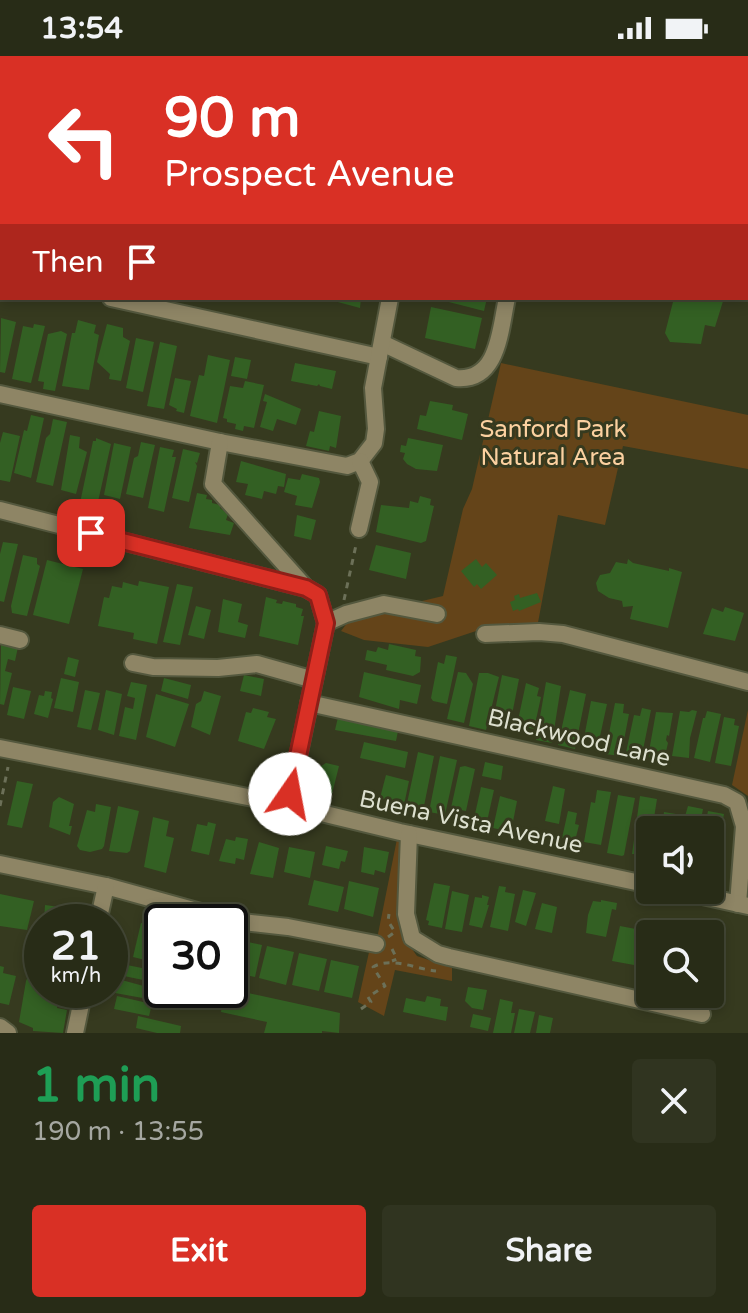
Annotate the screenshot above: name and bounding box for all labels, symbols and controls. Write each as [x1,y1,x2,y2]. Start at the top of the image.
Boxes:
text: 13:54 [40,10,123,47]
text: 90 m [164,85,300,152]
icon: left [32,88,136,192]
text: Prospect Avenue [164,153,455,196]
icon: arrive [120,240,164,284]
text: Then [32,244,104,281]
park label: Sanford Park Natural Area [479,415,627,472]
pin [57,499,125,567]
icon: arrive [69,511,113,555]
street label: Blackwood Lane [485,703,673,773]
position arrow [248,752,332,836]
street label: Buena Vista Avenue [357,784,585,860]
map controls [636,816,724,1008]
button: sound [636,816,724,904]
speed limit sign: 30 [144,904,248,1008]
button: search [636,920,724,1008]
text: 21 [51,922,101,970]
text: km/h [51,964,101,988]
text: 1 min [32,1057,160,1115]
button: close [632,1059,716,1143]
text: 190 m · 13:55 [32,1116,204,1147]
button: Exit [32,1205,366,1297]
button: Share [382,1205,716,1297]

